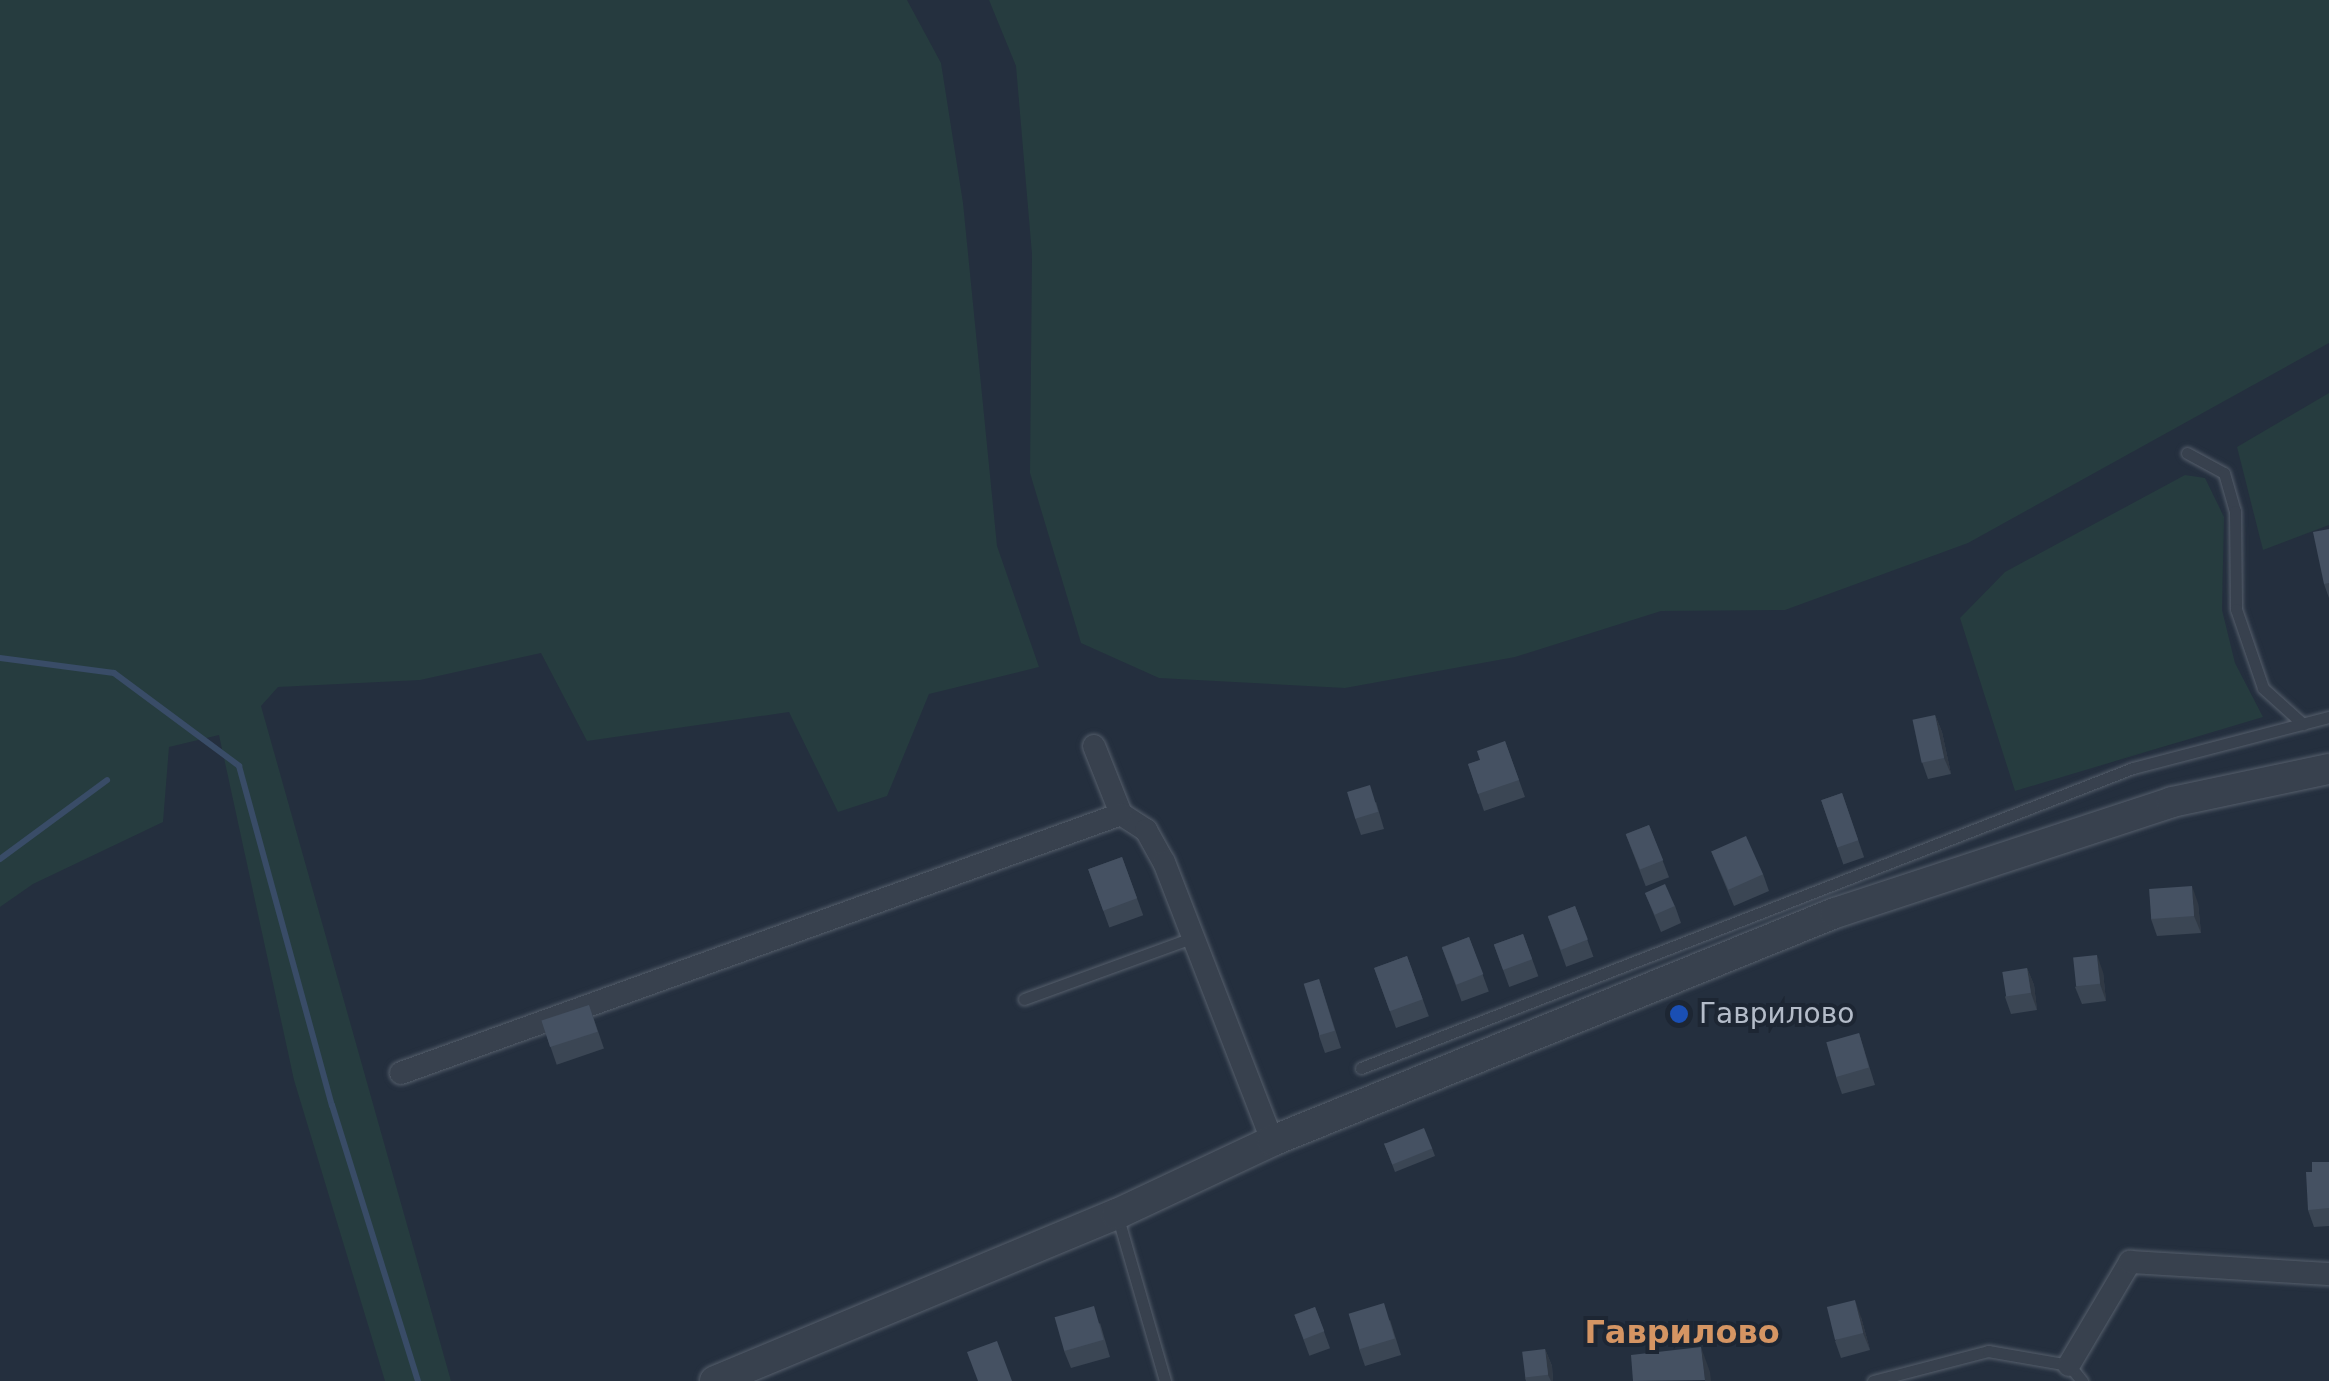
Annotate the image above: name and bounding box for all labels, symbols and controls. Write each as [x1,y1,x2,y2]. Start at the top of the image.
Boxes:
place label: Гаврилово [1699,997,1854,1031]
marker: Гаврилово [1668,1003,1690,1025]
district label: Гаврилово [1584,1313,1780,1351]

